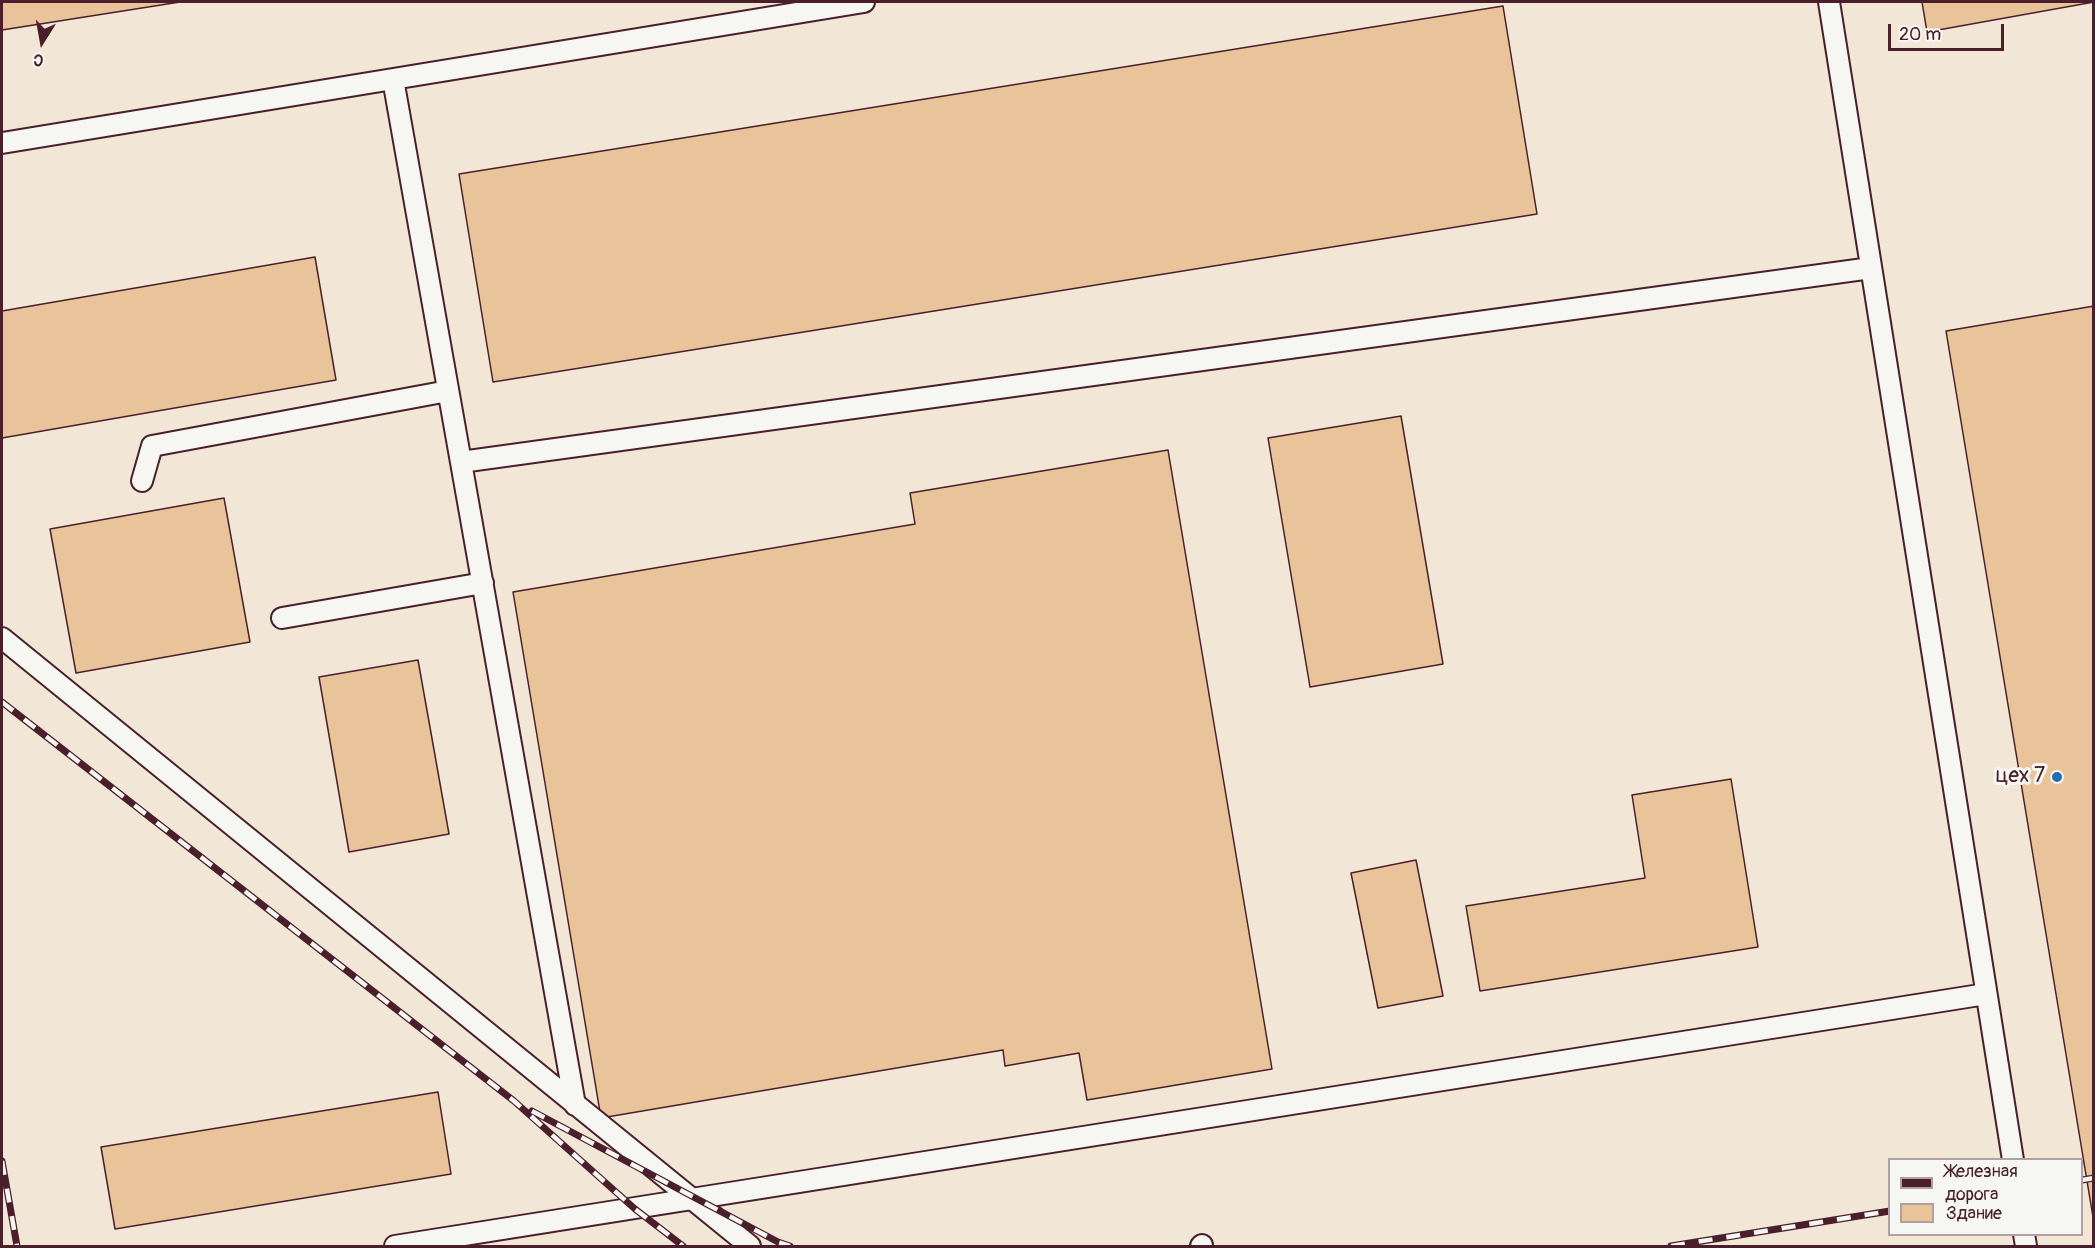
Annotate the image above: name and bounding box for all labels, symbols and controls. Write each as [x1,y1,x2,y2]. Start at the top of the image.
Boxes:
north arrow [12,12,72,72]
scale bar [1891,12,2006,50]
text: 20 m [1899,23,1941,46]
text: С [32,49,45,70]
place label: цех 7 [1995,764,2045,790]
marker: цех 7 [2050,770,2064,784]
legend [1888,1158,2083,1236]
text: Железная дорога [1945,1160,2018,1206]
text: Здание [1946,1202,2002,1225]

